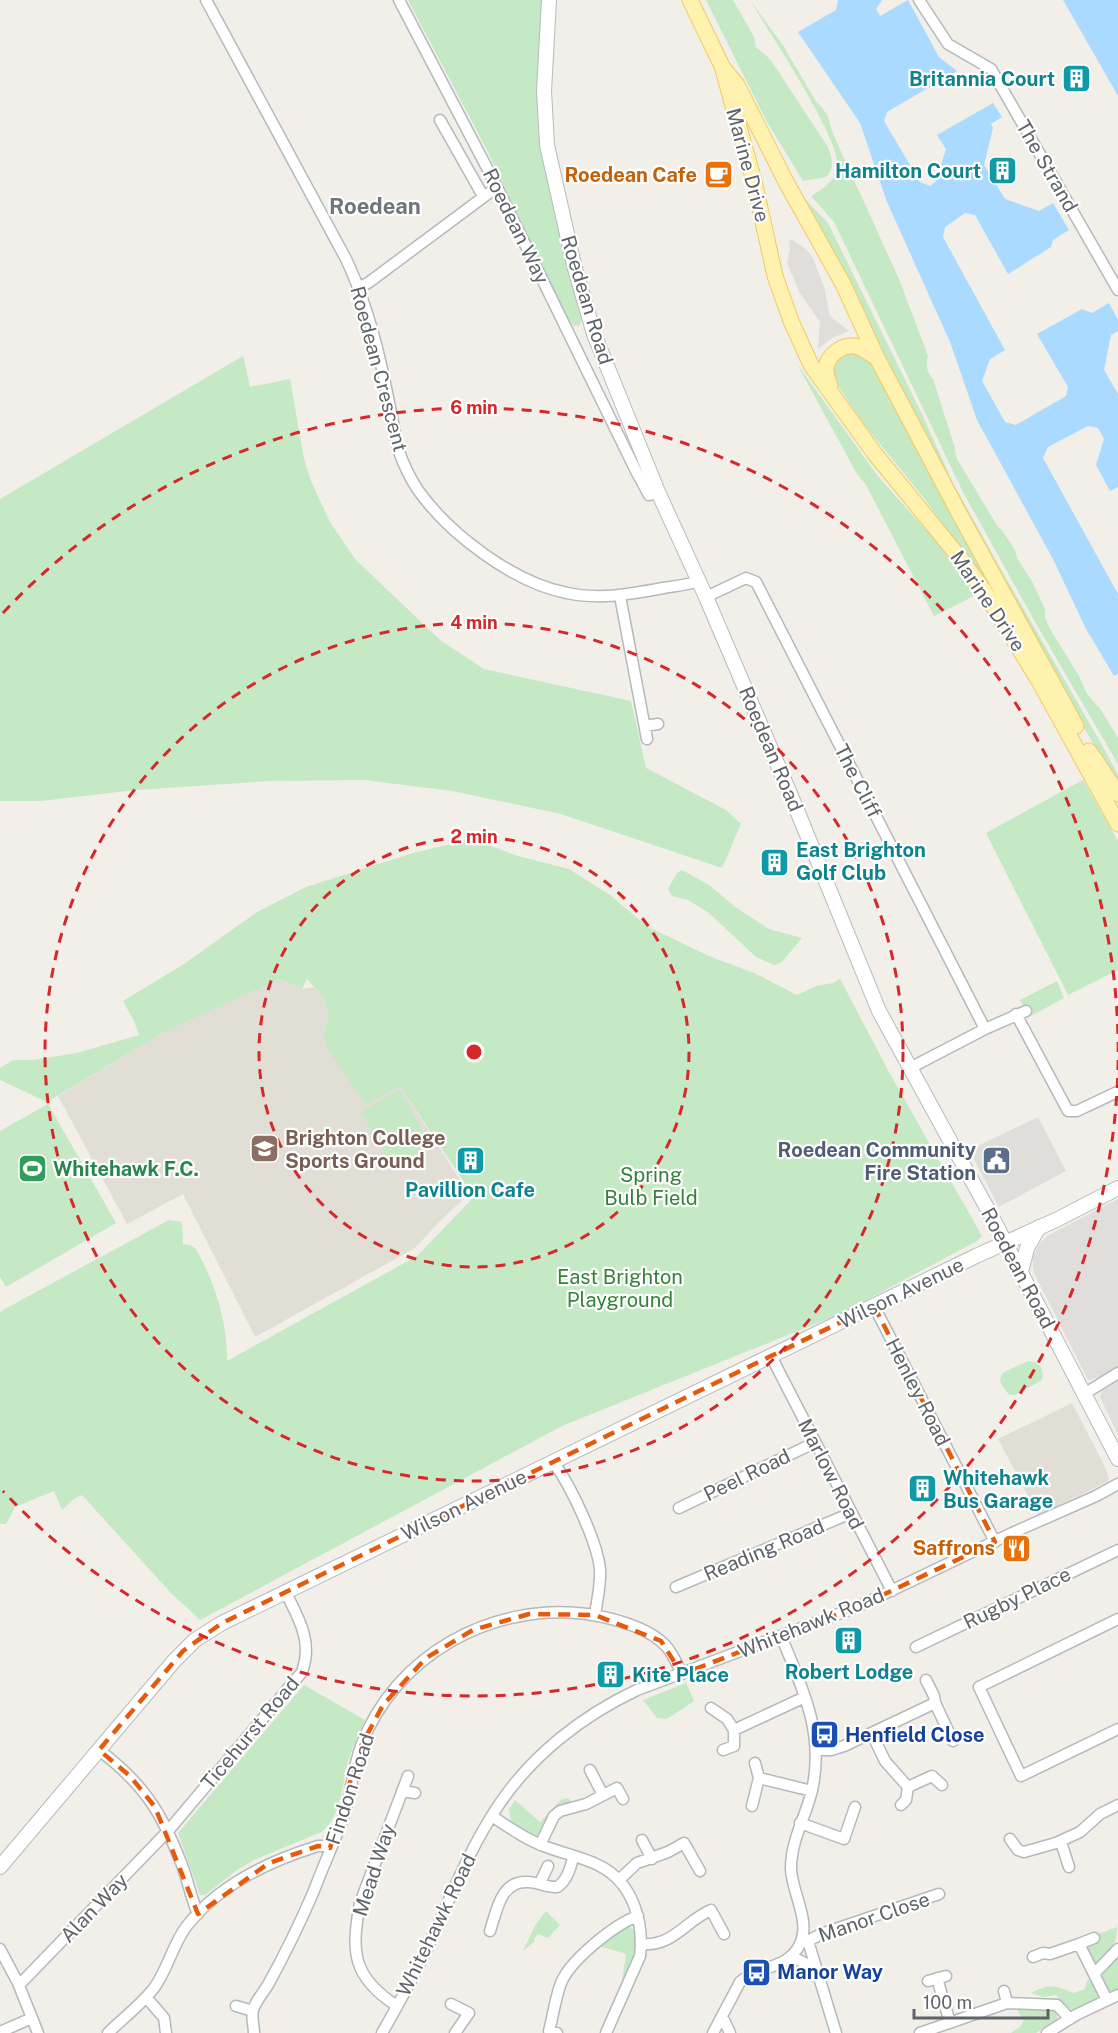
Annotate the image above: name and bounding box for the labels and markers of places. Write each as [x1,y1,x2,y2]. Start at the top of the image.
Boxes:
building icon: Britannia Court [1060,63,1092,95]
place label: Britannia Court [909,67,1055,91]
building icon: Hamilton Court [986,155,1018,187]
cafe icon: Roedean Cafe [702,159,734,191]
place label: Hamilton Court [835,159,981,183]
place label: Roedean Cafe [564,163,697,187]
place label: East Brighton Golf Club [796,838,926,885]
building icon: East Brighton Golf Club [759,846,791,878]
centre of rings [464,1042,484,1062]
place label: Brighton College Sports Ground [285,1126,446,1173]
school or university icon: Brighton College Sports Ground [248,1133,280,1165]
place label: Roedean Community Fire Station [778,1138,976,1185]
building icon: Pavillion Cafe [454,1144,486,1176]
public building icon: Roedean Community Fire Station [981,1145,1013,1177]
sports icon: Whitehawk F.C. [16,1153,48,1185]
place label: Whitehawk F.C. [53,1157,199,1181]
place label: Pavillion Cafe [405,1178,535,1202]
place label: Whitehawk Bus Garage [943,1466,1053,1513]
building icon: Whitehawk Bus Garage [906,1473,938,1505]
restaurant icon: Saffrons [1000,1532,1032,1564]
place label: Saffrons [912,1536,995,1560]
building icon: Robert Lodge [833,1625,865,1657]
building icon: Kite Place [595,1659,627,1691]
place label: Robert Lodge [785,1660,913,1684]
place label: Kite Place [632,1663,729,1687]
bus stop icon: Henfield Close [808,1719,840,1751]
place label: Henfield Close [845,1723,985,1747]
bus stop icon: Manor Way [740,1956,772,1988]
place label: Manor Way [777,1960,883,1984]

